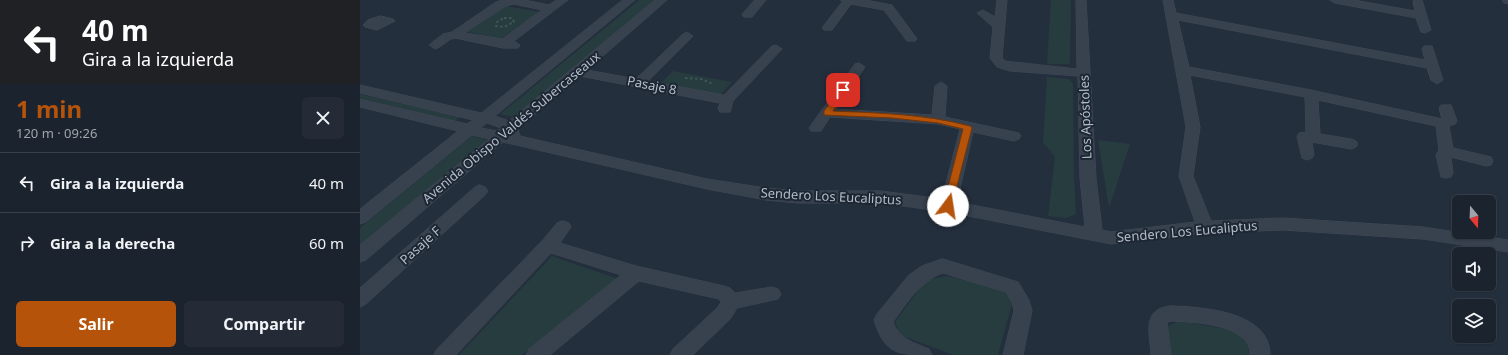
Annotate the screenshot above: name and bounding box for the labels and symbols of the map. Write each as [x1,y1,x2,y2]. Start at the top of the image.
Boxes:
street label: Avenida Obispo Valdés Subercaseaux [418,47,604,207]
street label: Pasaje 8 [626,71,678,99]
pin [826,73,860,107]
street label: Los Apóstoles [1075,75,1095,159]
street label: Sendero Los Eucaliptus [760,183,902,209]
position arrow [927,185,969,227]
north arrow [1452,195,1496,239]
street label: Sendero Los Eucaliptus [1116,216,1258,246]
street label: Pasaje F [396,222,445,268]

